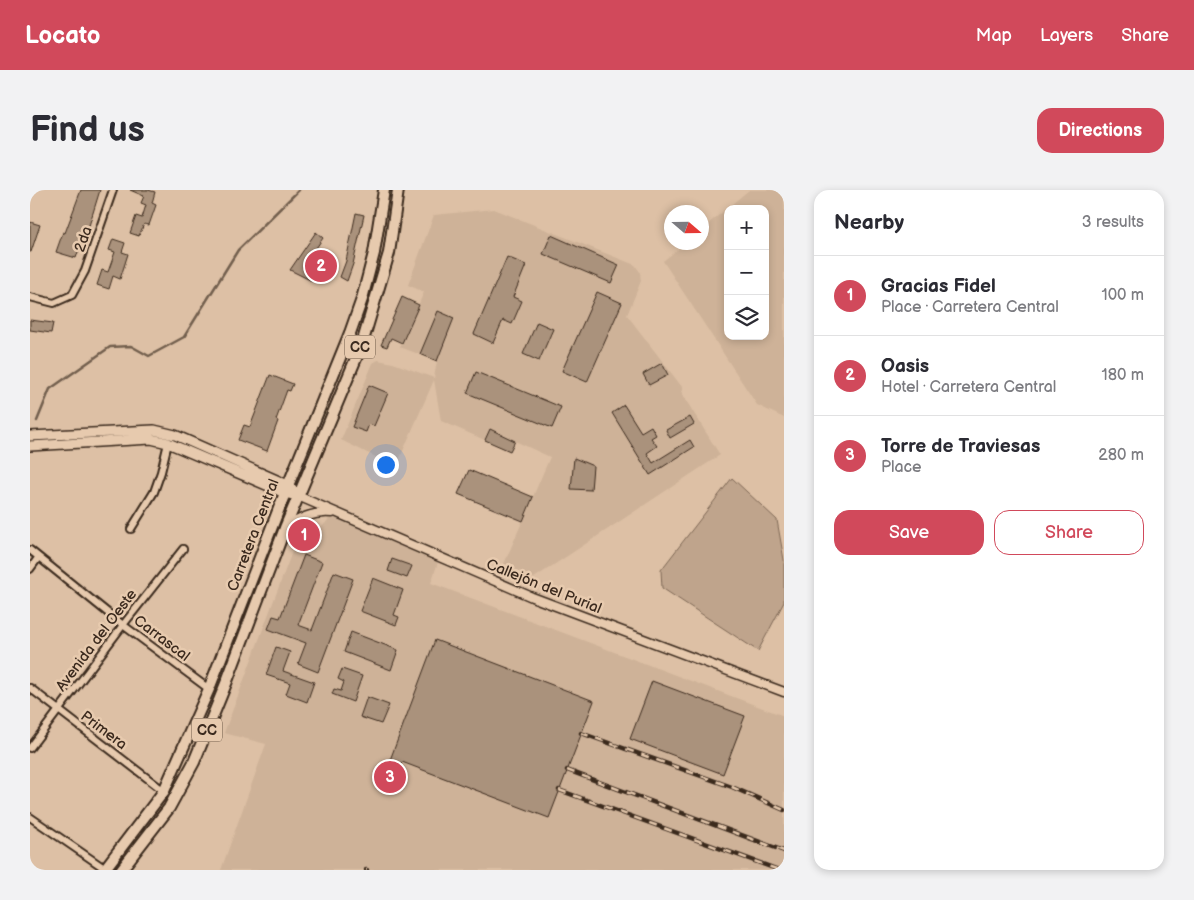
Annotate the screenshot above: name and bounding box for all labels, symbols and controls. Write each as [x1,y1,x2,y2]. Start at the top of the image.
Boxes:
text: Locato [25,21,100,50]
text: Map [976,25,1012,46]
text: Layers [1040,25,1093,46]
text: Share [1121,25,1169,46]
button: Directions [1037,108,1164,153]
text: Find us [30,109,145,152]
north arrow [664,205,709,250]
map controls [724,205,769,340]
button: + [724,205,769,250]
text: Nearby [834,210,904,235]
text: 3 results [1082,213,1144,232]
street label: 2da [70,224,97,255]
pin: 2 [305,247,337,285]
button: − [724,250,769,295]
text: Gracias Fidel [881,275,996,298]
text: 1 [847,286,853,305]
text: 100 m [1101,286,1144,305]
button: layers [724,295,769,340]
text: Place · Carretera Central [881,298,1059,317]
road number: CC [345,336,375,358]
text: Oasis [881,355,929,378]
text: 2 [845,366,855,385]
text: 180 m [1102,366,1144,385]
text: Hotel · Carretera Central [881,378,1056,397]
text: Torre de Traviesas [881,435,1040,458]
text: 3 [845,446,855,465]
text: 280 m [1098,446,1144,465]
your location [373,452,399,478]
text: Place [881,458,922,477]
street label: Carretera Central [223,476,284,594]
button: Save [834,510,984,555]
button: Share [994,510,1144,555]
pin: 1 [288,516,320,554]
street label: Callejón del Purial [483,555,604,618]
street label: Avenida del Oeste [52,585,141,695]
street label: Carrascal [130,611,194,666]
street label: Primera [77,707,131,754]
road number: CC [192,718,222,742]
pin: 3 [374,758,406,796]

